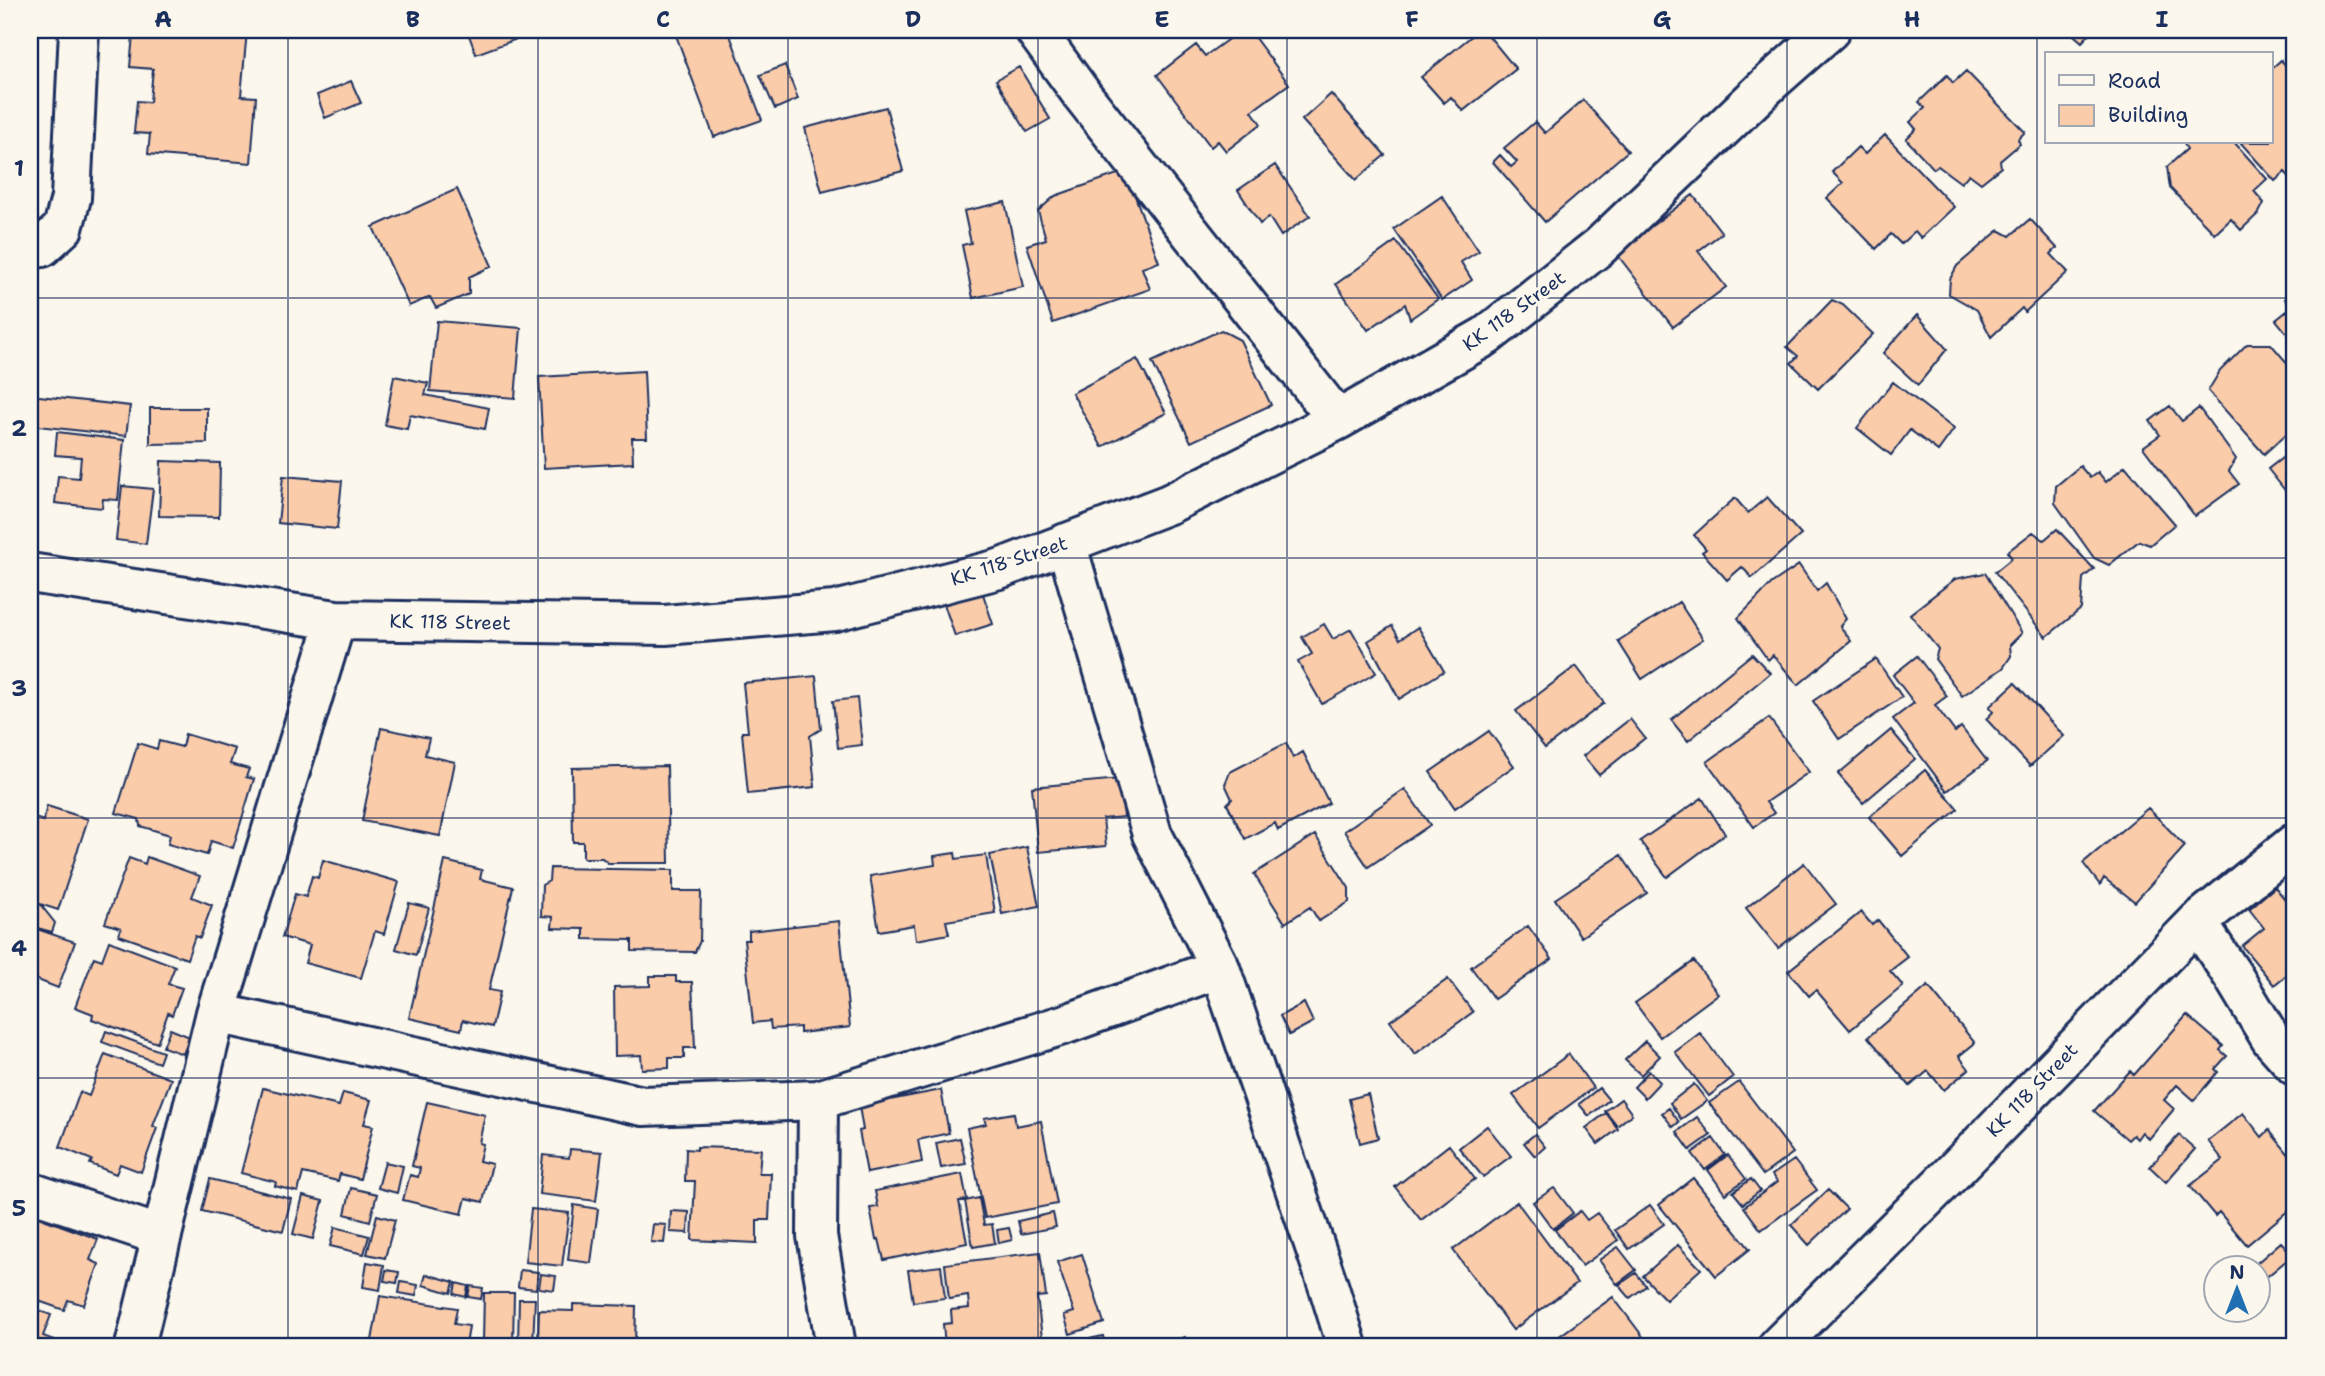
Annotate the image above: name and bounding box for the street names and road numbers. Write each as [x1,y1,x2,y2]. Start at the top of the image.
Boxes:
street label: KK 118 Street [1458,265,1570,357]
street label: KK 118 Street [947,530,1071,592]
street label: KK 118 Street [389,608,511,636]
street label: KK 118 Street [1981,1038,2083,1142]

